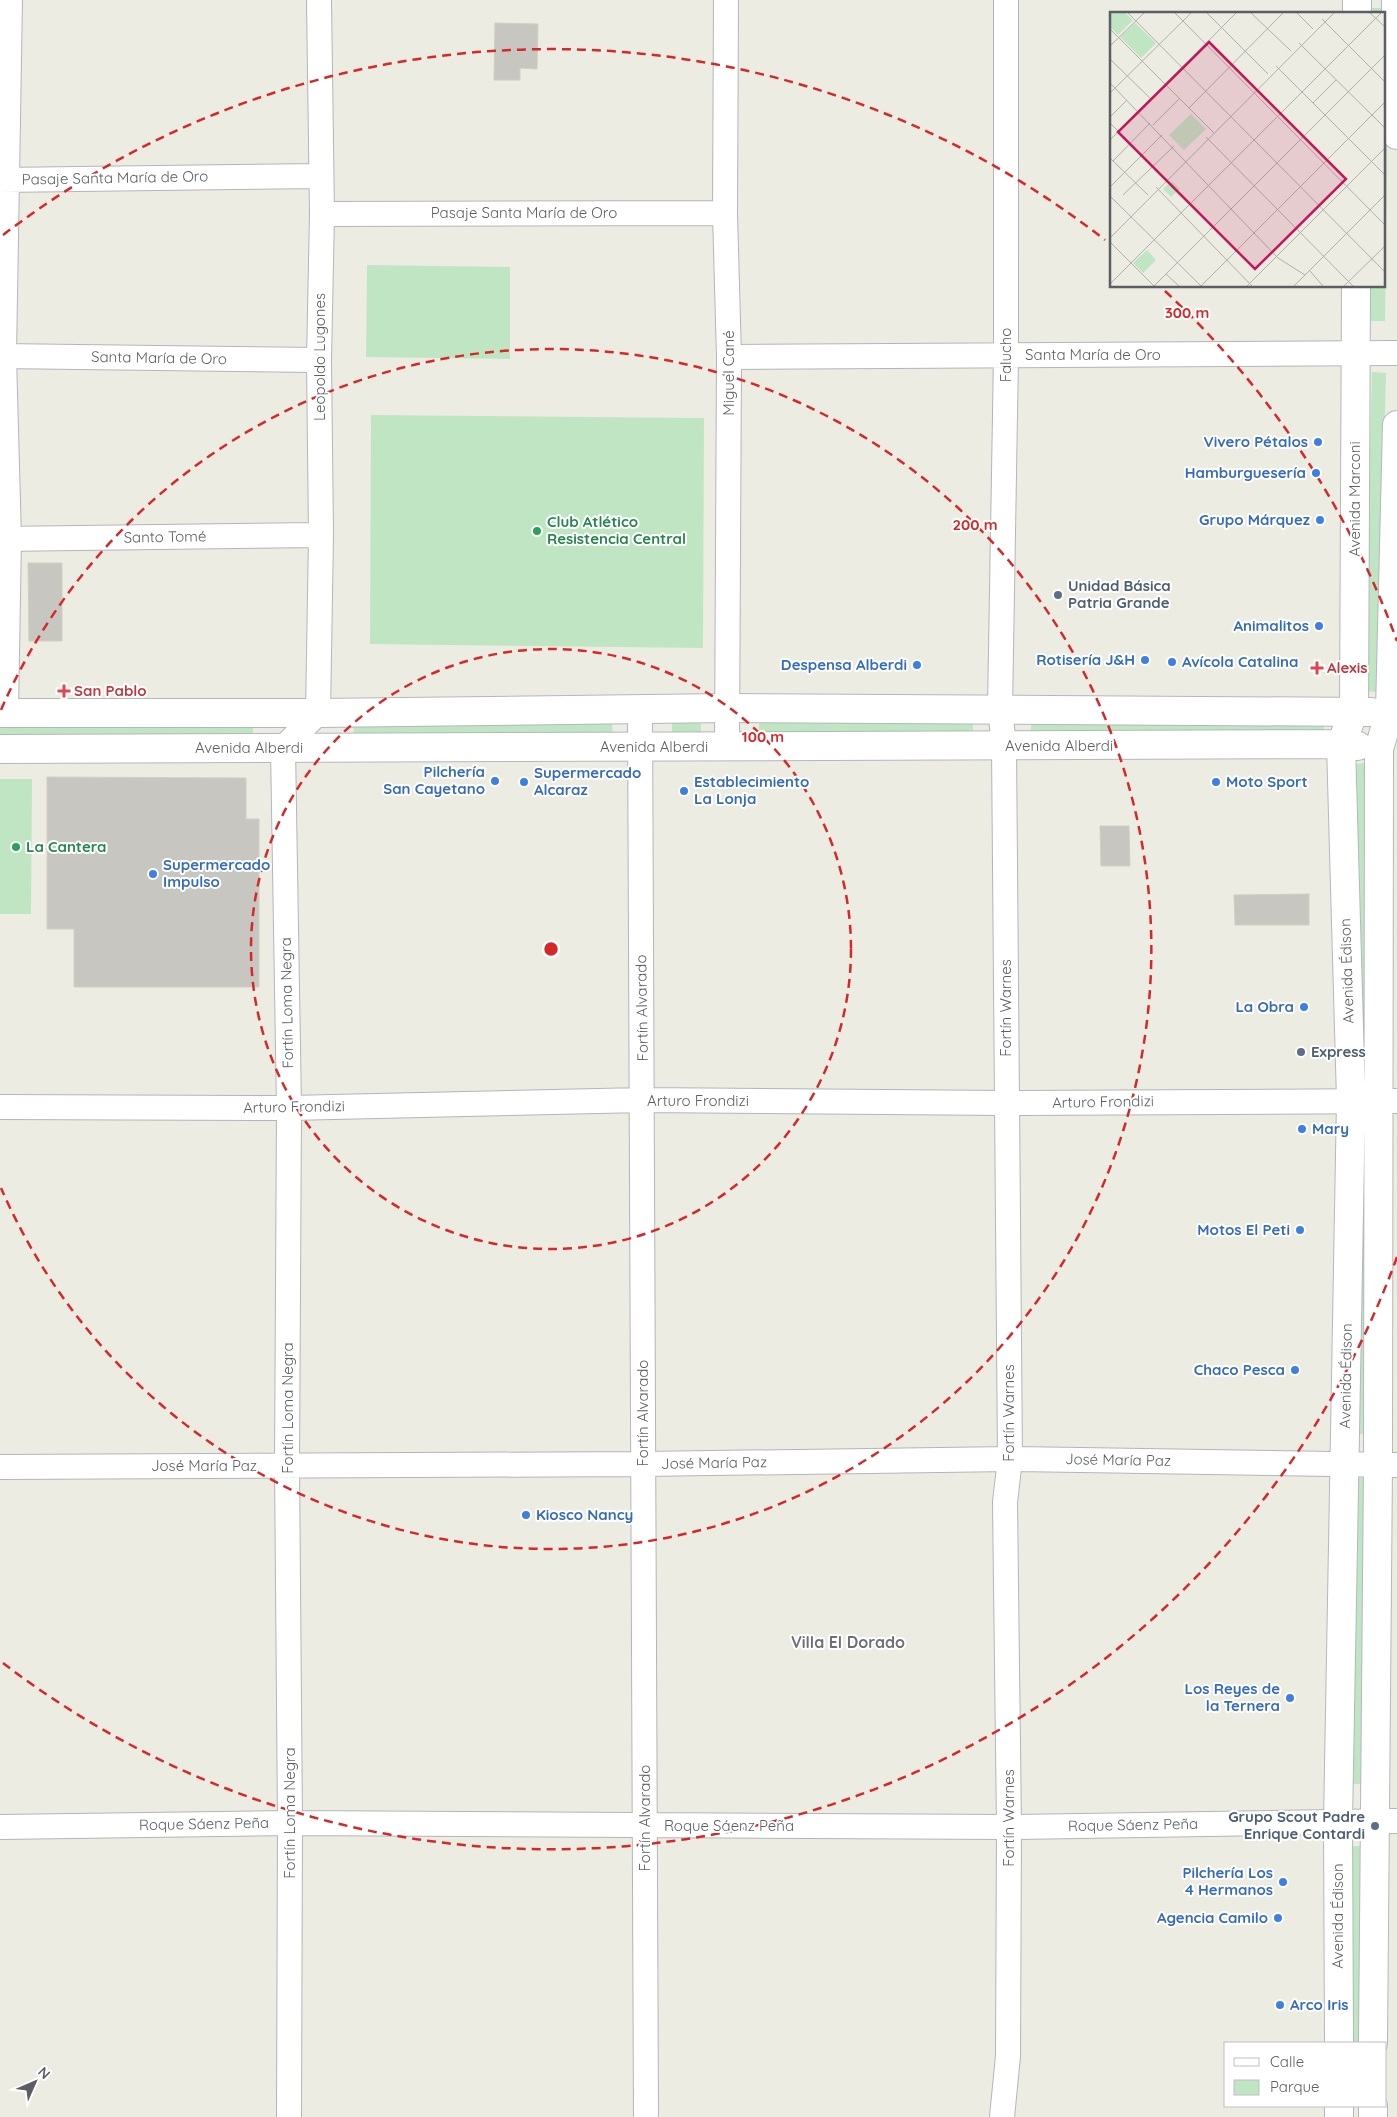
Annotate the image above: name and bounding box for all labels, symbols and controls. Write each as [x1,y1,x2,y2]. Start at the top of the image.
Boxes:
inset map [1110,12,1384,288]
street label: Pasaje Santa María de Oro [22,166,208,189]
street label: Pasaje Santa María de Oro [431,203,617,222]
street label: Leopoldo Lugones [310,293,329,421]
text: 300 m [1165,303,1209,322]
street label: Falucho [996,328,1015,382]
street label: Miguel Cané [719,330,738,416]
street label: Santa María de Oro [1025,345,1161,364]
street label: Santa María de Oro [91,347,227,368]
place label: Vivero Pétalos [1204,432,1308,451]
marker: Vivero Pétalos [1312,436,1324,448]
street label: Avenida Marconi [1345,441,1364,557]
place label: Hamburguesería [1185,463,1306,482]
marker: Hamburguesería [1310,467,1322,479]
place label: Grupo Márquez [1199,510,1310,529]
place label: Club Atlético Resistencia Central [547,512,686,548]
marker: Grupo Márquez [1314,514,1326,526]
text: 200 m [953,515,998,534]
marker: Club Atlético Resistencia Central [531,525,543,537]
street label: Santo Tomé [123,526,207,547]
place label: Unidad Básica Patria Grande [1068,576,1171,612]
marker: Unidad Básica Patria Grande [1052,589,1064,601]
place label: Animalitos [1233,616,1309,635]
marker: Animalitos [1313,620,1325,632]
place label: Rotisería J&H [1036,650,1135,669]
place label: Avícola Catalina [1182,652,1298,671]
marker: Rotisería J&H [1139,654,1151,666]
place label: Despensa Alberdi [781,655,907,674]
marker: Avícola Catalina [1166,656,1178,668]
place label: Alexis [1327,658,1367,677]
marker: Despensa Alberdi [911,659,923,671]
marker: Alexis [1311,662,1323,674]
place label: San Pablo [74,681,147,700]
marker: San Pablo [58,685,70,697]
text: 100 m [742,727,784,746]
street label: Avenida Alberdi [1005,736,1113,755]
street label: Avenida Alberdi [600,737,708,756]
street label: Avenida Alberdi [195,738,303,757]
place label: Pilchería San Cayetano [383,762,485,798]
place label: Supermercado Alcaraz [534,763,641,799]
place label: Establecimiento La Lonja [694,772,809,808]
place label: Moto Sport [1226,772,1308,791]
marker: Pilchería San Cayetano [489,775,501,787]
marker: Supermercado Alcaraz [518,776,530,788]
marker: Moto Sport [1210,776,1222,788]
marker: Establecimiento La Lonja [678,785,690,797]
place label: La Cantera [26,837,106,856]
marker: La Cantera [10,841,22,853]
place label: Supermercado Impulso [163,855,270,891]
marker: Supermercado Impulso [147,868,159,880]
street label: Avenida Édison [1335,918,1358,1024]
street label: Fortín Loma Negra [276,937,297,1069]
centre of rings [542,940,560,958]
street label: Fortín Alvarado [631,954,652,1062]
street label: Fortín Warnes [996,959,1015,1057]
place label: La Obra [1235,997,1294,1016]
marker: La Obra [1298,1001,1310,1013]
place label: Express [1311,1042,1366,1061]
marker: Express [1295,1046,1307,1058]
street label: Arturo Frondizi [647,1091,749,1110]
street label: Arturo Frondizi [1052,1091,1154,1112]
street label: Arturo Frondizi [243,1096,345,1117]
place label: Mary [1312,1119,1349,1138]
marker: Mary [1296,1123,1308,1135]
place label: Motos El Peti [1197,1220,1290,1239]
marker: Motos El Peti [1294,1224,1306,1236]
street label: Avenida Édison [1335,1323,1356,1429]
street label: Fortín Loma Negra [278,1342,297,1474]
street label: Fortín Alvarado [633,1360,652,1466]
place label: Chaco Pesca [1194,1360,1285,1379]
street label: Fortín Warnes [999,1364,1018,1462]
marker: Chaco Pesca [1289,1364,1301,1376]
street label: José María Paz [1065,1449,1171,1470]
street label: José María Paz [661,1452,767,1473]
street label: José María Paz [151,1456,257,1475]
place label: Kiosco Nancy [536,1505,633,1524]
marker: Kiosco Nancy [520,1509,532,1521]
district label: Villa El Dorado [791,1632,905,1652]
place label: Los Reyes de la Ternera [1184,1679,1280,1715]
marker: Los Reyes de la Ternera [1284,1692,1296,1704]
street label: Fortín Loma Negra [280,1747,299,1879]
street label: Fortín Alvarado [635,1765,654,1871]
street label: Fortín Warnes [999,1769,1018,1867]
place label: Grupo Scout Padre Enrique Contardi [1228,1807,1365,1843]
street label: Roque Sáenz Peña [139,1813,269,1834]
street label: Roque Sáenz Peña [1068,1814,1198,1835]
street label: Roque Sáenz Peña [664,1816,794,1835]
marker: Grupo Scout Padre Enrique Contardi [1369,1820,1381,1832]
place label: Pilchería Los 4 Hermanos [1182,1863,1273,1899]
street label: Avenida Édison [1328,1863,1347,1969]
marker: Pilchería Los 4 Hermanos [1277,1876,1289,1888]
place label: Agencia Camilo [1157,1908,1268,1927]
marker: Agencia Camilo [1272,1912,1284,1924]
place label: Arco Iris [1290,1995,1349,2014]
marker: Arco Iris [1274,1999,1286,2011]
legend [1224,2042,1387,2107]
text: Calle [1270,2052,1304,2071]
north arrow [10,2057,60,2107]
text: N [34,2063,54,2083]
text: Parque [1270,2077,1320,2096]

